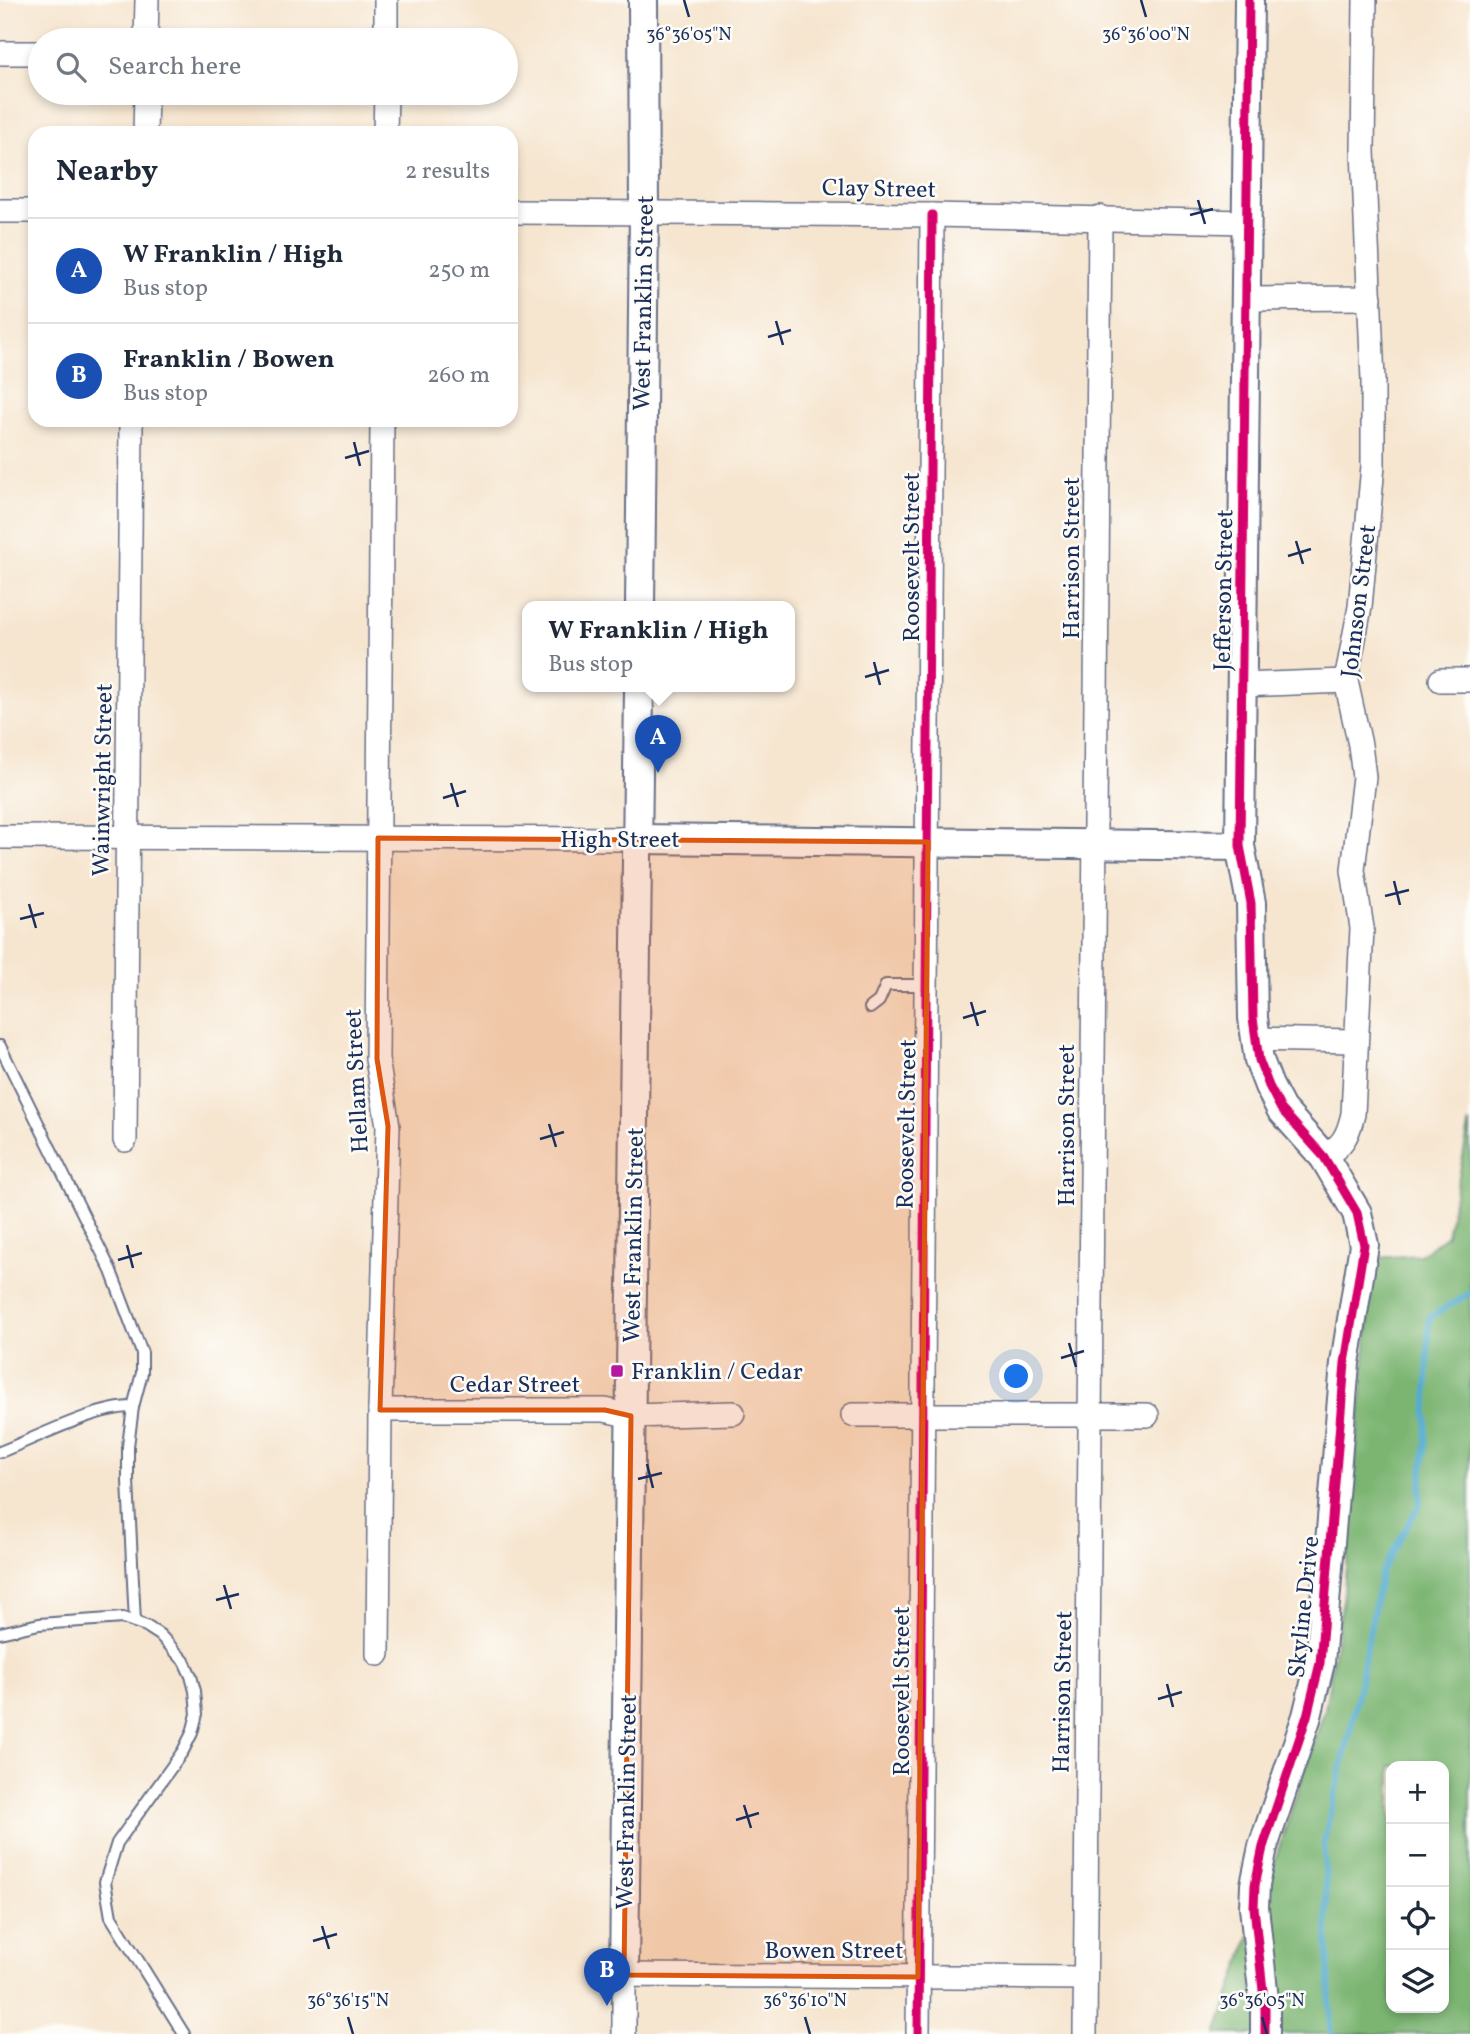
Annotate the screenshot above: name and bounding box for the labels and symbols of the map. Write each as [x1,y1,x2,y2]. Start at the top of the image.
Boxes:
text: 36°36'05"N [646,23,732,48]
text: 36°36'00"N [1102,23,1190,48]
street label: Clay Street [822,172,936,208]
street label: West Franklin Street [626,195,664,411]
street label: Roosevelt Street [896,472,930,642]
street label: Harrison Street [1056,477,1090,639]
street label: Jefferson Street [1207,509,1243,671]
street label: Johnson Street [1334,523,1386,680]
street label: Wainwright Street [85,683,123,877]
pin: A [635,715,681,773]
street label: High Street [560,824,680,858]
street label: Hellam Street [337,1008,379,1154]
street label: Roosevelt Street [890,1039,926,1209]
street label: Harrison Street [1051,1044,1085,1206]
street label: West Franklin Street [616,1127,654,1343]
place label: Franklin / Cedar [631,1356,803,1390]
your location [999,1359,1033,1393]
marker: Franklin / Cedar [609,1363,625,1379]
street label: Cedar Street [450,1369,580,1403]
street label: Skyline Drive [1281,1534,1329,1680]
street label: Roosevelt Street [886,1606,920,1776]
street label: Harrison Street [1046,1611,1082,1774]
street label: West Franklin Street [609,1694,647,1910]
street label: Bowen Street [764,1935,904,1969]
pin: B [584,1948,630,2006]
text: 36°36'15"N [307,1989,389,2014]
text: 36°36'10"N [763,1989,847,2014]
text: 36°36'05"N [1219,1989,1305,2014]

